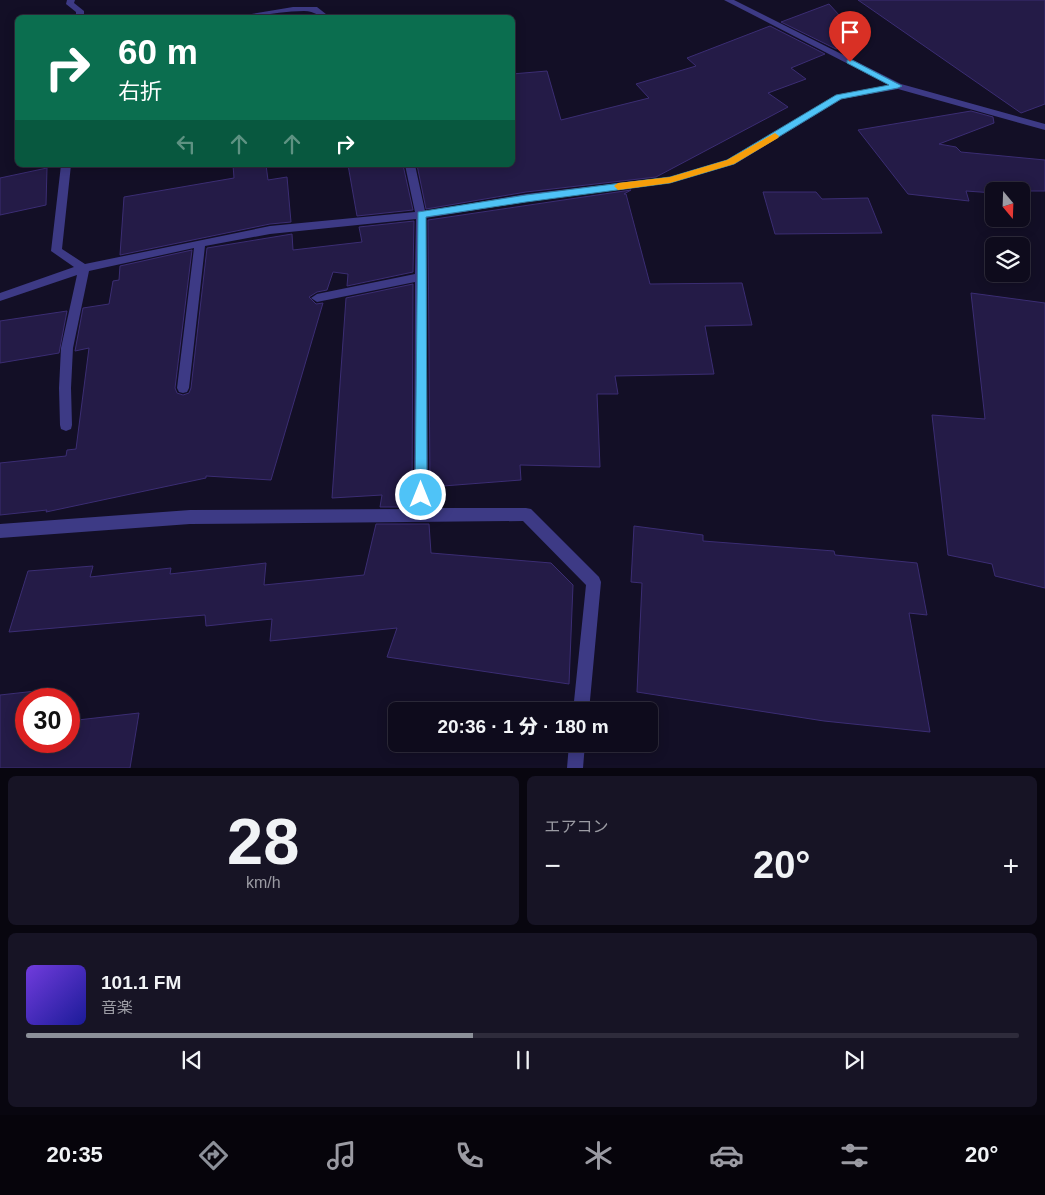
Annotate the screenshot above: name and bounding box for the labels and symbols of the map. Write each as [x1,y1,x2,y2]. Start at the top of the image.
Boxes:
pin [829,11,871,62]
north arrow [985,182,1030,228]
position arrow [394,468,446,520]
speed limit sign: 30 [15,688,80,753]

